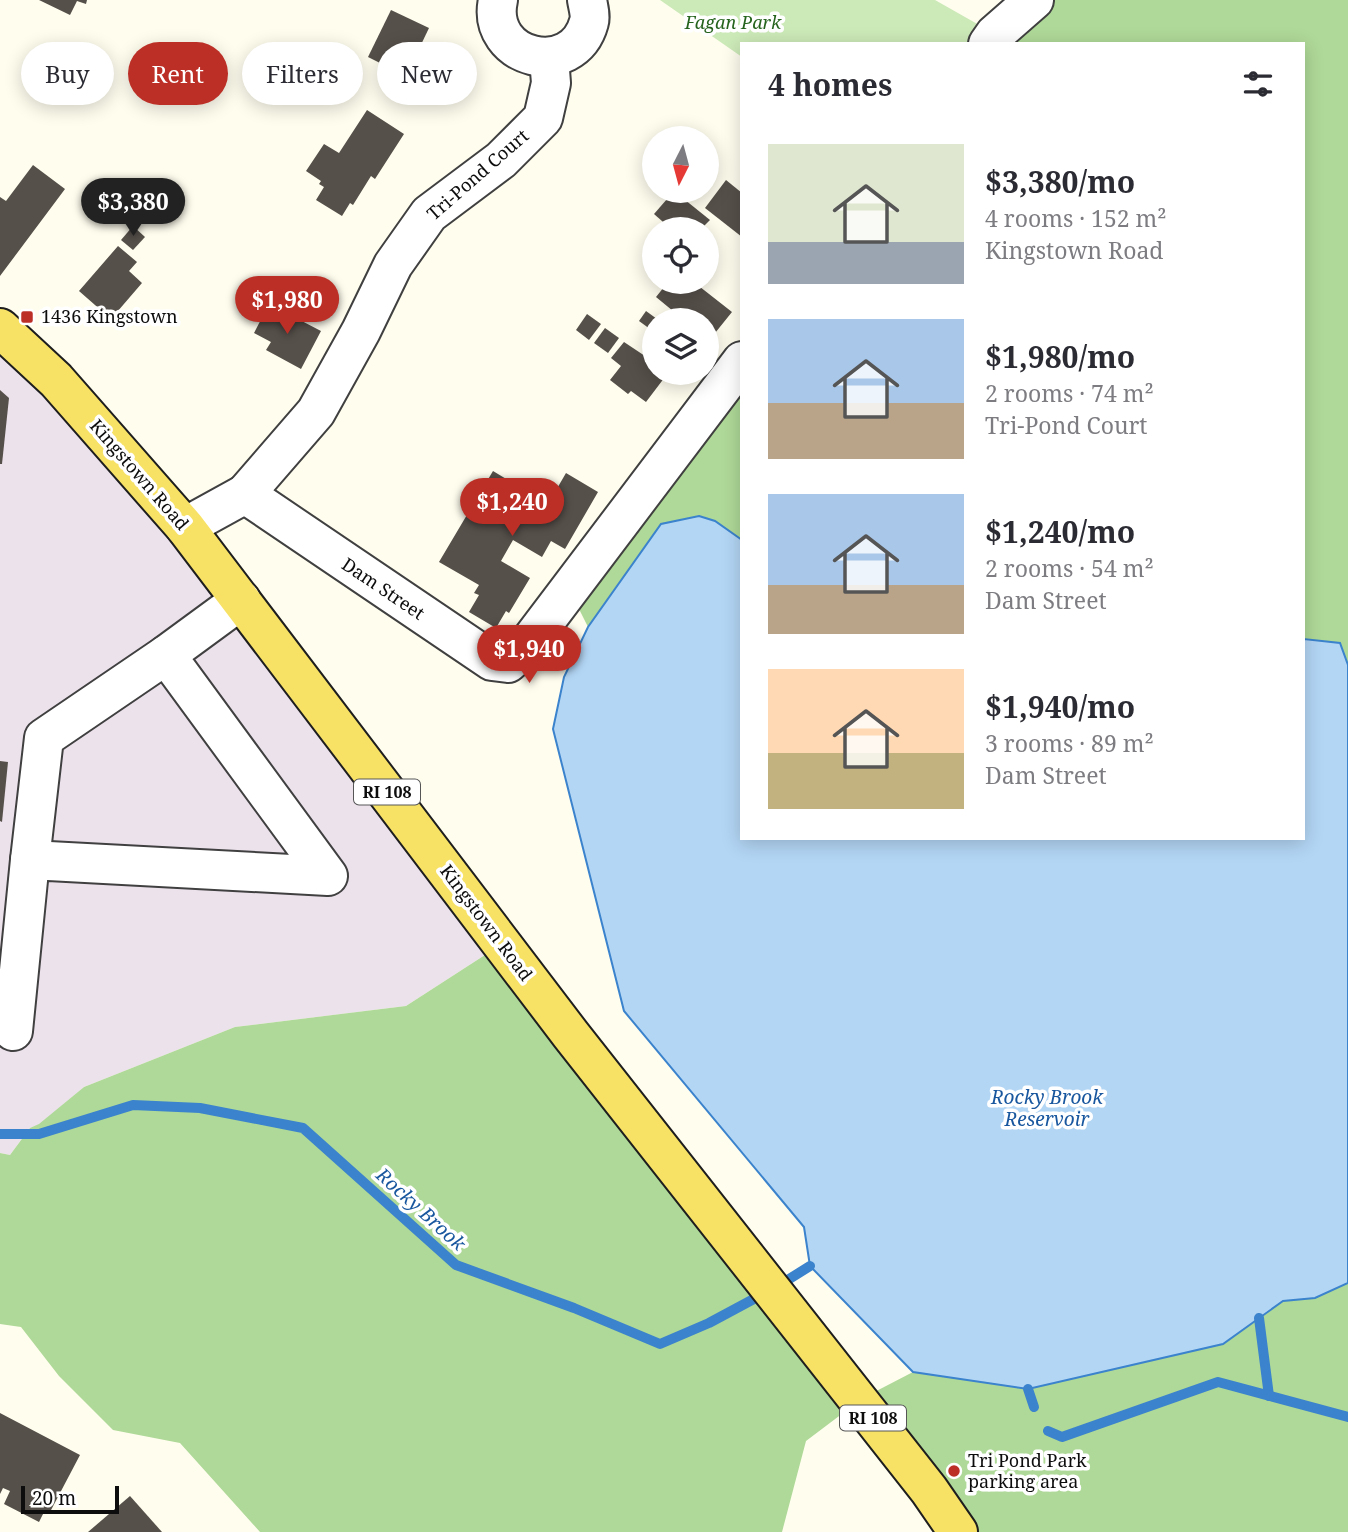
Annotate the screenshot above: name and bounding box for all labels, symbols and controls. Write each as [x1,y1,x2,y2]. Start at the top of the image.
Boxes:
park label: Fagan Park [684,10,782,34]
chip: Buy [21,42,114,105]
chip: Rent [128,42,228,105]
chip: Filters [242,42,363,105]
chip: New [377,42,477,105]
text: 4 homes [768,64,892,105]
icon: filters [1239,65,1277,103]
street label: Tri-Pond Court [421,123,533,225]
north arrow [642,126,719,203]
map controls [642,126,719,385]
text: $3,380/mo [985,161,1135,202]
icon: home [824,172,908,256]
pin: $3,380 [76,178,190,238]
text: $3,380 [97,185,169,217]
text: 4 rooms · 152 m² [985,202,1167,234]
button: locate [642,217,719,294]
text: Kingstown Road [985,234,1163,266]
pin: $1,980 [230,276,344,336]
text: $1,980 [251,283,323,315]
place label: 1436 Kingstown [41,304,178,328]
button: layers [642,308,719,385]
marker: 1436 Kingstown [19,309,35,325]
text: $1,980/mo [985,336,1135,377]
icon: home [824,347,908,431]
text: 2 rooms · 74 m² [985,377,1154,409]
text: Tri-Pond Court [985,409,1147,441]
street label: Kingstown Road [85,414,195,535]
pin: $1,240 [455,478,569,538]
text: $1,240 [476,485,548,517]
text: $1,240/mo [985,511,1135,552]
icon: home [824,522,908,606]
street label: Dam Street [337,552,430,625]
text: 2 rooms · 54 m² [985,552,1154,584]
text: Dam Street [985,584,1107,616]
pin: $1,940 [472,626,586,685]
text: $1,940 [493,632,565,664]
text: $1,940/mo [985,686,1135,727]
icon: home [824,697,908,781]
text: 3 rooms · 89 m² [985,727,1154,759]
text: Dam Street [985,759,1107,791]
road number: RI 108 [354,779,420,804]
street label: Kingstown Road [435,859,538,985]
water label: Rocky Brook Reservoir [990,1084,1104,1132]
water label: Rocky Brook [370,1161,472,1257]
road number: RI 108 [840,1406,906,1430]
place label: Tri Pond Park parking area [968,1448,1087,1493]
marker: Tri Pond Park parking area [946,1463,962,1479]
scale bar [21,1483,119,1515]
text: 20 m [32,1485,76,1511]

